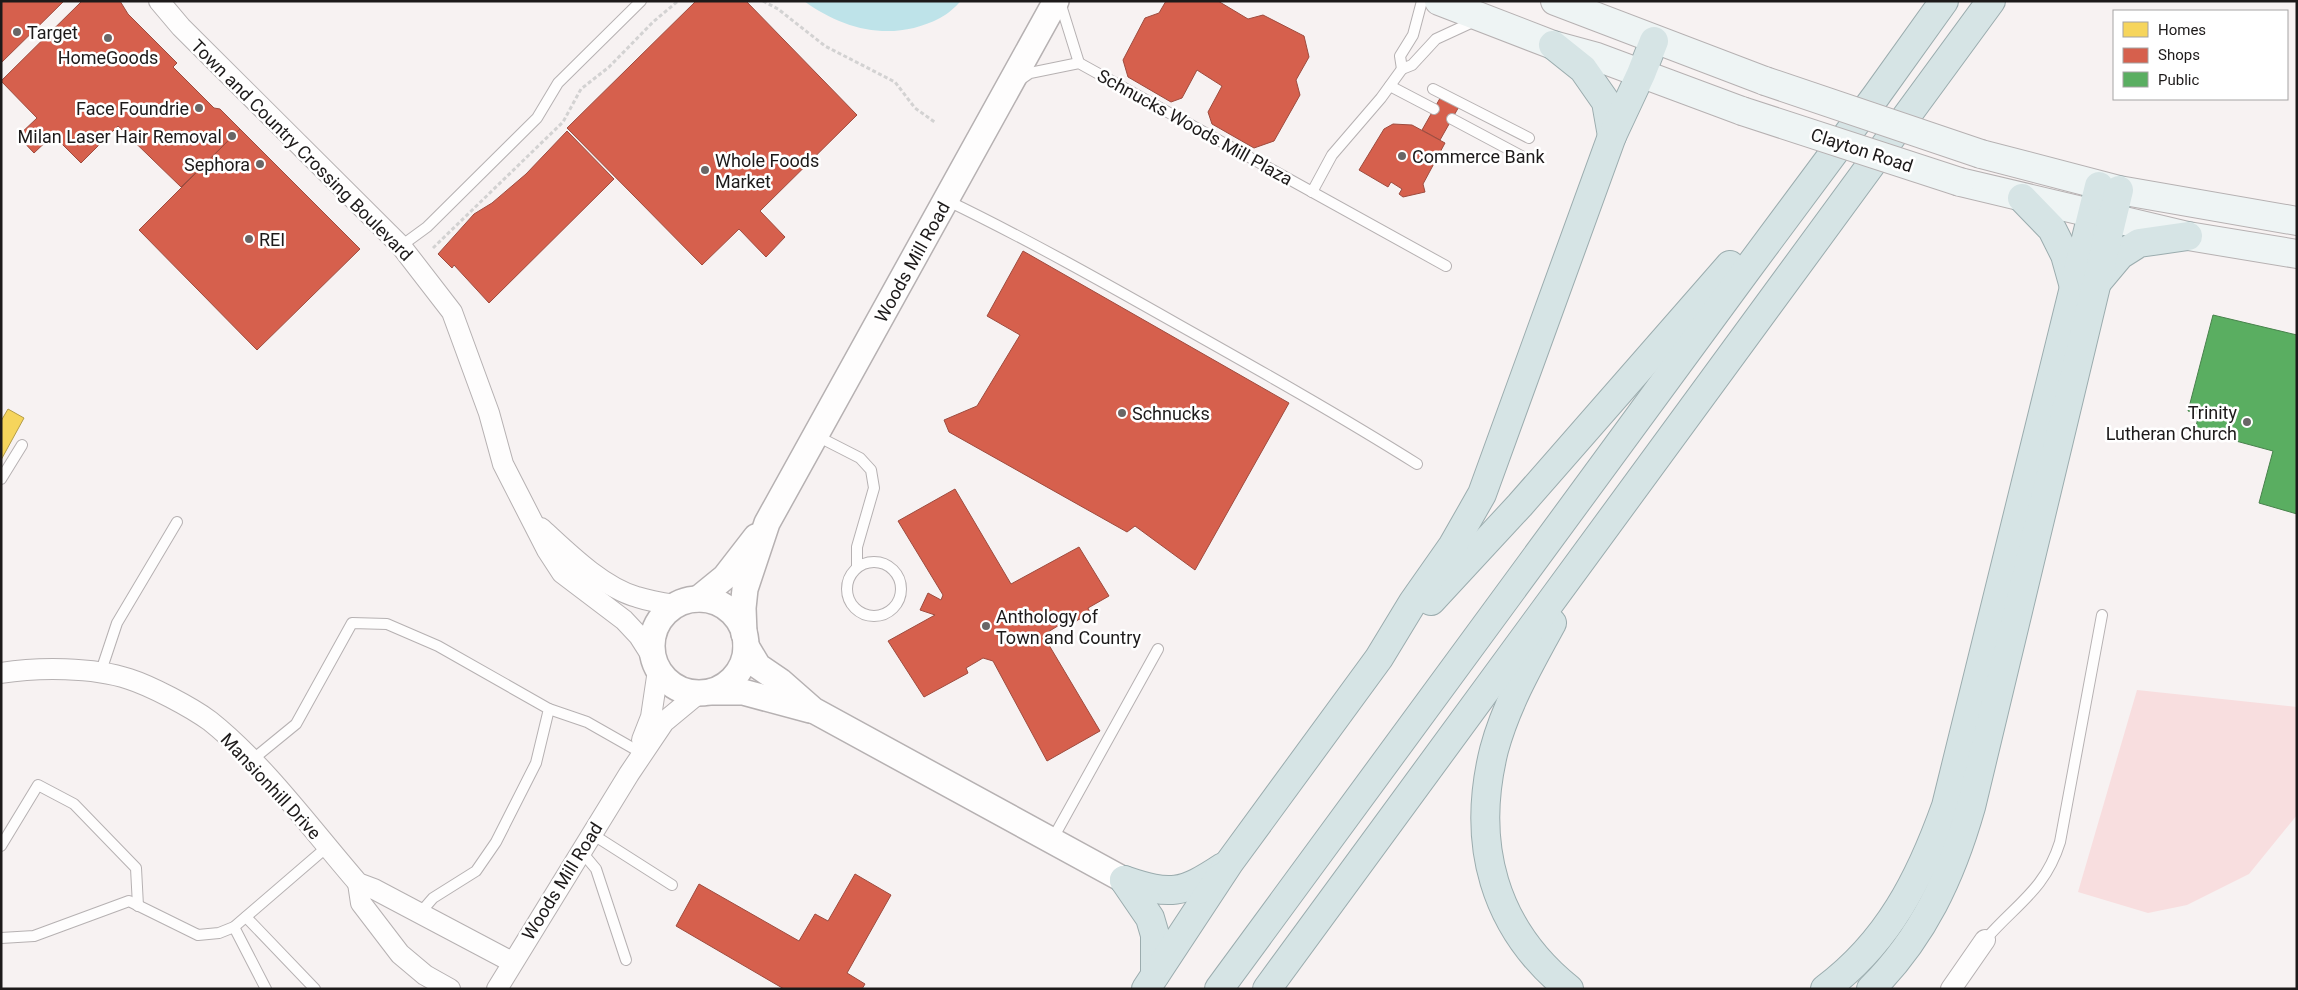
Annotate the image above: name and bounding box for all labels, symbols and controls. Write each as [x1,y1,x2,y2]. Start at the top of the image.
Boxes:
legend [2113,10,2288,100]
text: Homes [2158,21,2206,39]
place label: Target [27,22,78,43]
marker: Target [11,26,23,38]
marker: HomeGoods [102,32,114,44]
street label: Town and Country Crossing Boulevard [187,35,417,265]
text: Shops [2158,46,2200,64]
place label: HomeGoods [58,47,158,68]
street label: Schnucks Woods Mill Plaza [1094,65,1296,189]
text: Public [2158,71,2199,89]
place label: Face Foundrie [76,98,189,119]
marker: Face Foundrie [193,102,205,114]
street label: Clayton Road [1808,124,1916,176]
place label: Milan Laser Hair Removal [18,126,222,147]
marker: Milan Laser Hair Removal [226,130,238,142]
place label: Commerce Bank [1412,146,1545,167]
place label: Whole Foods Market [715,150,819,192]
marker: Commerce Bank [1396,150,1408,162]
place label: Sephora [184,154,250,175]
marker: Sephora [254,158,266,170]
marker: Whole Foods Market [699,164,711,176]
street label: Woods Mill Road [870,198,954,326]
place label: REI [259,229,285,250]
marker: REI [243,233,255,245]
place label: Trinity Lutheran Church [2106,402,2237,444]
place label: Schnucks [1132,403,1210,424]
marker: Schnucks [1116,407,1128,419]
marker: Trinity Lutheran Church [2241,416,2253,428]
place label: Anthology of Town and Country [996,606,1141,648]
marker: Anthology of Town and Country [980,620,992,632]
street label: Mansionhill Drive [217,729,325,843]
street label: Woods Mill Road [517,818,607,944]

